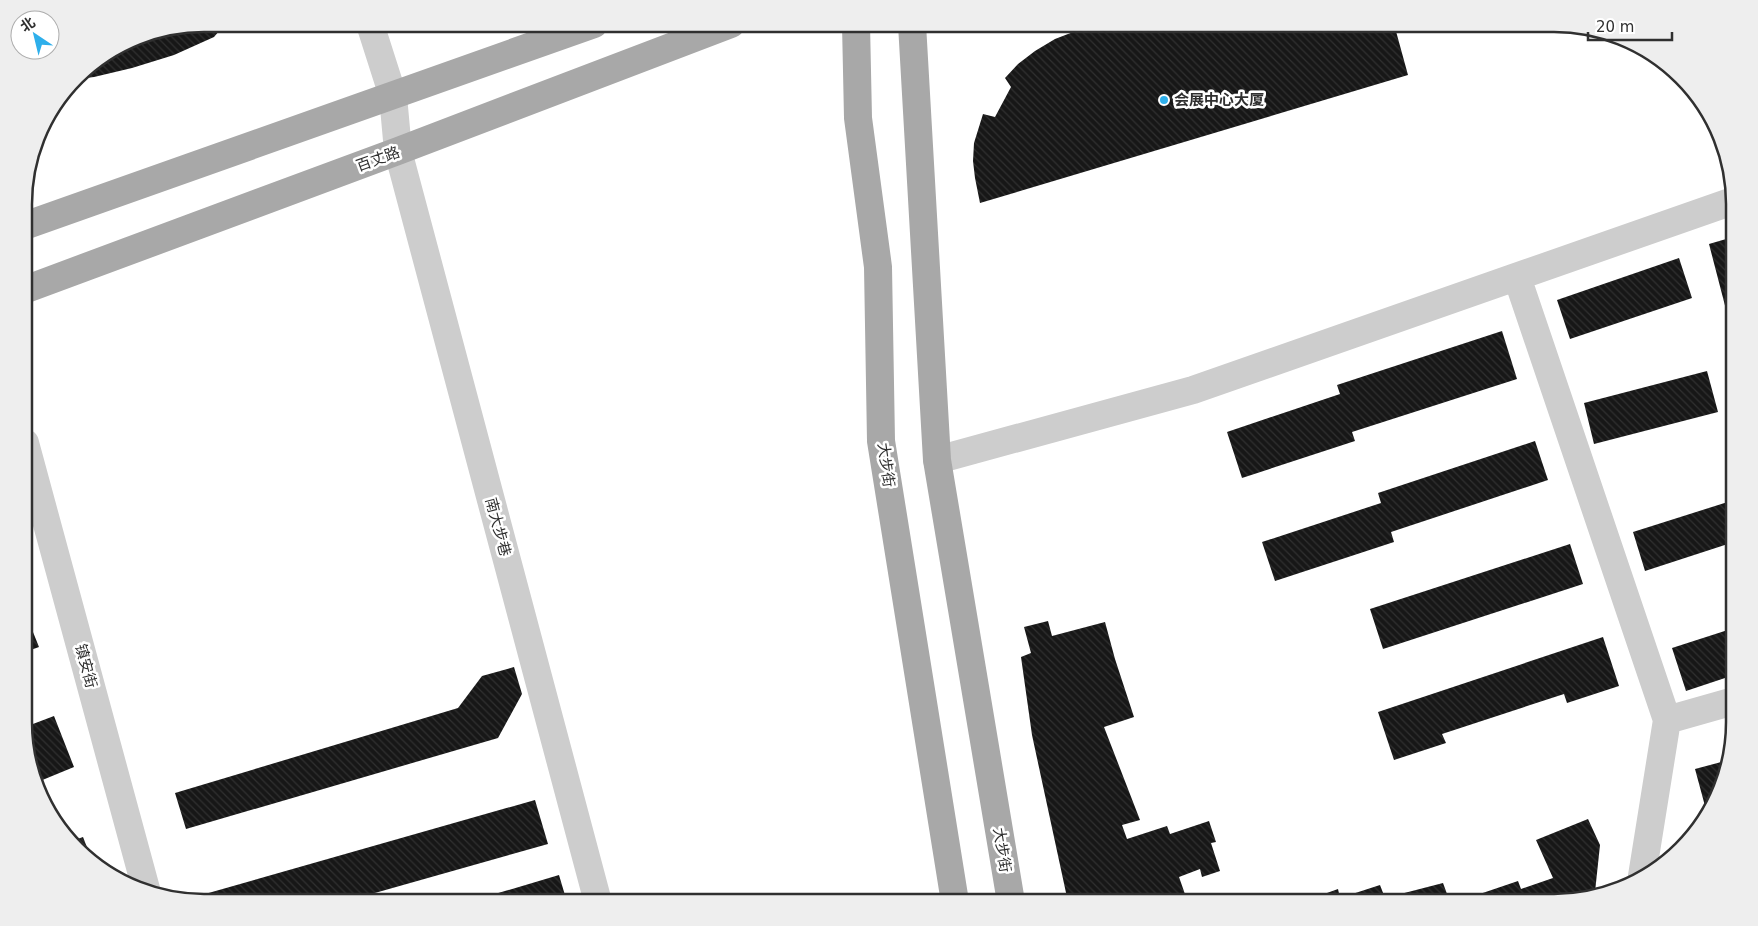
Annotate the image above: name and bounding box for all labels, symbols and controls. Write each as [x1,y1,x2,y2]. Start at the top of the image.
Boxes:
north arrow [10,10,60,60]
scale bar [1588,10,1672,42]
text: 北 [17,14,38,35]
text: 20 m [1596,18,1634,36]
place label: 会展中心大厦 [1174,91,1264,109]
marker: 会展中心大厦 [1158,94,1170,106]
street label: 百丈路 [354,143,402,175]
street label: 大步街 [874,441,898,489]
street label: 南大步巷 [482,496,514,558]
street label: 镇安街 [71,642,101,690]
street label: 大步街 [990,826,1014,874]

